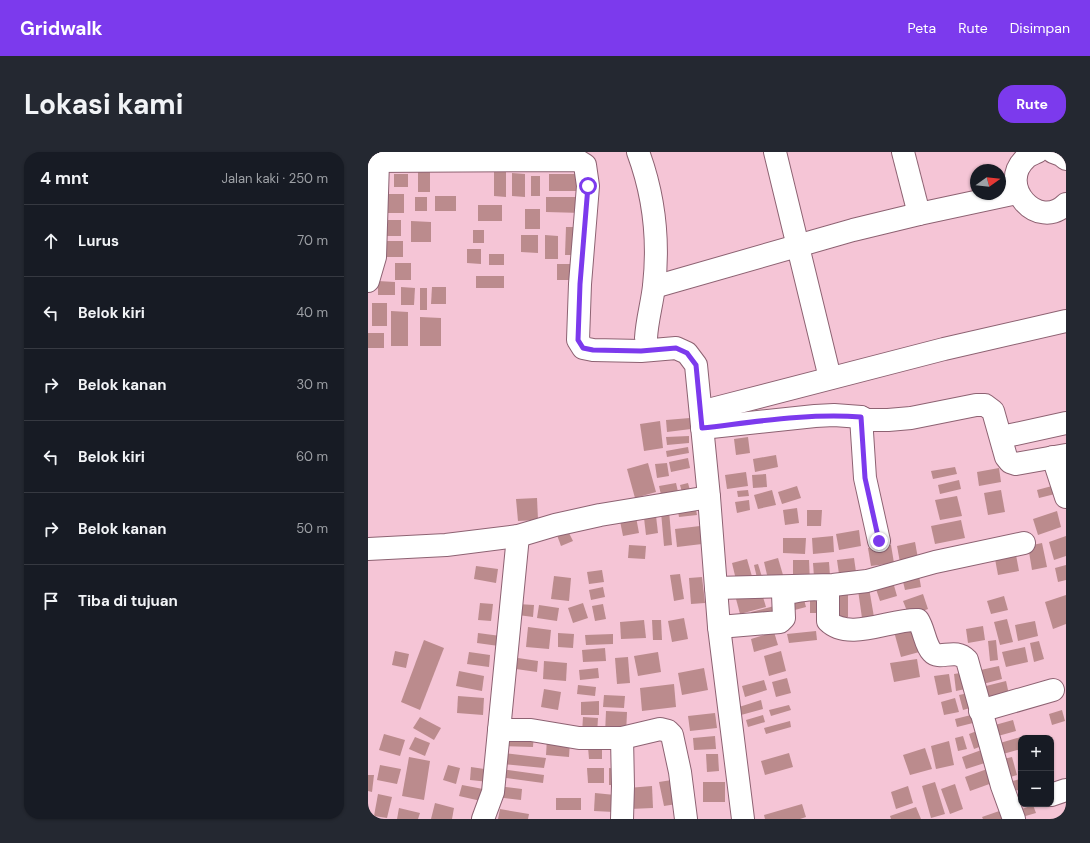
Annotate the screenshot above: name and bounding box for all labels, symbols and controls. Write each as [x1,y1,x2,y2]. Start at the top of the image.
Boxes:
text: Gridwalk [20,16,102,41]
text: Peta [908,19,936,37]
text: Rute [958,19,988,37]
text: Disimpan [1010,19,1070,37]
button: Rute [998,85,1066,123]
text: Lokasi kami [24,86,183,123]
north arrow [970,164,1006,200]
text: 4 mnt [40,167,89,189]
text: Jalan kaki · 250 m [221,170,328,187]
route start [579,177,597,195]
icon: ahead [40,230,62,252]
text: Lurus [78,231,119,251]
text: 70 m [297,232,328,249]
icon: left [40,302,62,324]
text: Belok kiri [78,303,145,323]
text: 40 m [296,304,328,321]
icon: right [40,374,62,396]
text: Belok kanan [78,375,166,395]
text: 30 m [296,376,328,393]
icon: left [40,446,62,468]
text: Belok kiri [78,447,145,467]
text: 60 m [296,448,328,465]
icon: right [40,518,62,540]
text: Belok kanan [78,519,166,539]
text: 50 m [296,520,328,537]
route end [870,532,888,550]
icon: arrive [40,590,62,612]
text: Tiba di tujuan [78,591,178,611]
map controls [1018,735,1054,807]
button: + [1018,735,1054,771]
button: − [1018,771,1054,807]

